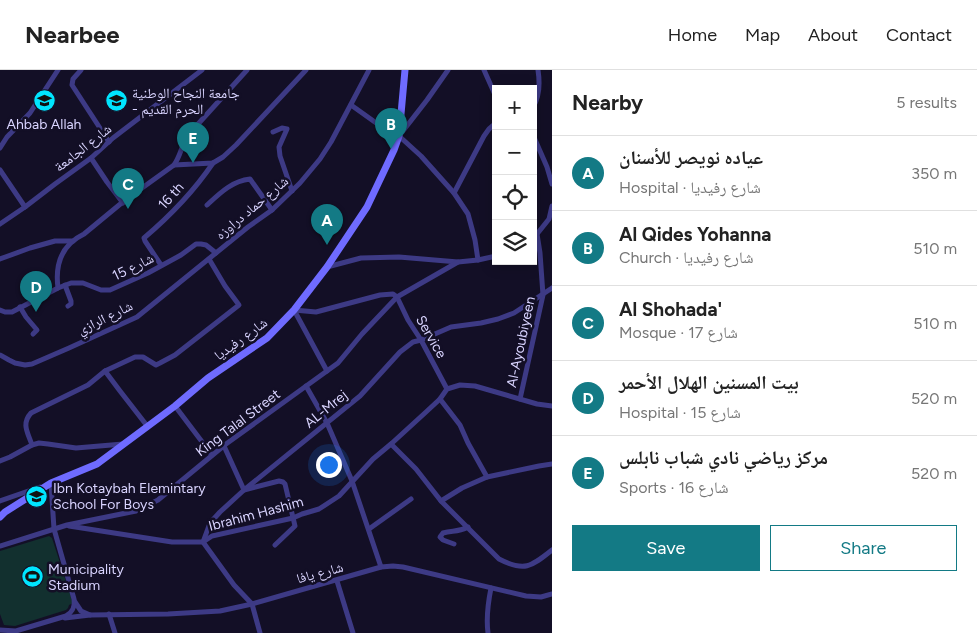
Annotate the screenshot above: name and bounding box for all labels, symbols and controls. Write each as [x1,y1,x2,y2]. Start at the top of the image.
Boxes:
text: Nearbee [25,20,120,49]
text: Home [668,24,717,46]
text: Map [745,24,780,46]
text: About [808,24,858,46]
text: Contact [886,24,952,46]
place label: جامعة النجاح الوطنية - الحرم القديم [132,85,240,119]
map controls [492,85,537,265]
button: + [492,85,537,130]
school or university icon: Ahbab Allah [32,89,56,113]
school or university icon: جامعة النجاح الوطنية - الحرم القديم [104,89,128,113]
text: Nearby [572,90,643,115]
text: 5 results [896,93,957,112]
pin: B [375,108,407,149]
place label: Ahbab Allah [7,116,82,133]
street label: شارع الجامعة [51,120,116,176]
pin: E [177,122,209,163]
button: − [492,130,537,175]
text: عياده نويصر للأسنان [619,146,763,169]
text: A [582,164,594,183]
text: 350 m [911,164,957,183]
pin: C [112,168,144,209]
street label: شارع حماد دراوزه [212,173,292,244]
button: locate [492,175,537,220]
text: Hospital · شارع رفيديا [619,178,761,197]
street label: 16 th [155,179,188,213]
pin: A [311,204,343,245]
button: layers [492,220,537,265]
text: Al Qides Yohanna [619,223,771,246]
text: B [583,239,593,258]
text: 510 m [913,239,957,258]
text: Church · شارع رفيديا [619,248,754,267]
street label: شارع 15 [110,250,157,285]
pin: D [20,271,52,312]
street label: Al-Ayoubiyeen [503,295,539,389]
street label: شارع الرازي [75,297,137,341]
text: Al Shohada' [619,298,722,321]
street label: Service [412,313,450,362]
street label: شارع رفيديا [211,314,271,365]
text: C [582,314,594,333]
text: 510 m [913,314,957,333]
text: Mosque · شارع 17 [619,323,738,342]
text: بيت المسنين الهلال الأحمر [619,371,799,394]
street label: King Talal Street [192,386,284,460]
street label: AL-Mrej [301,386,351,432]
text: D [582,389,594,408]
text: 520 m [911,389,957,408]
text: Hospital · شارع 15 [619,403,741,422]
text: مركز رياضي نادي شباب نابلس [619,446,828,469]
your location [316,452,342,478]
text: E [583,464,593,483]
text: 520 m [911,464,957,483]
text: Sports · شارع 16 [619,478,729,497]
place label: Ibn Kotaybah Elemintary School For Boys [53,480,206,513]
school or university icon: Ibn Kotaybah Elemintary School For Boys [25,484,49,508]
street label: Ibrahim Hashim [207,493,305,535]
button: Save [572,525,760,571]
button: Share [770,525,957,571]
street label: شارع يافا [295,559,346,588]
place label: Municipality Stadium [48,561,125,594]
sports icon: Municipality Stadium [20,565,44,589]

